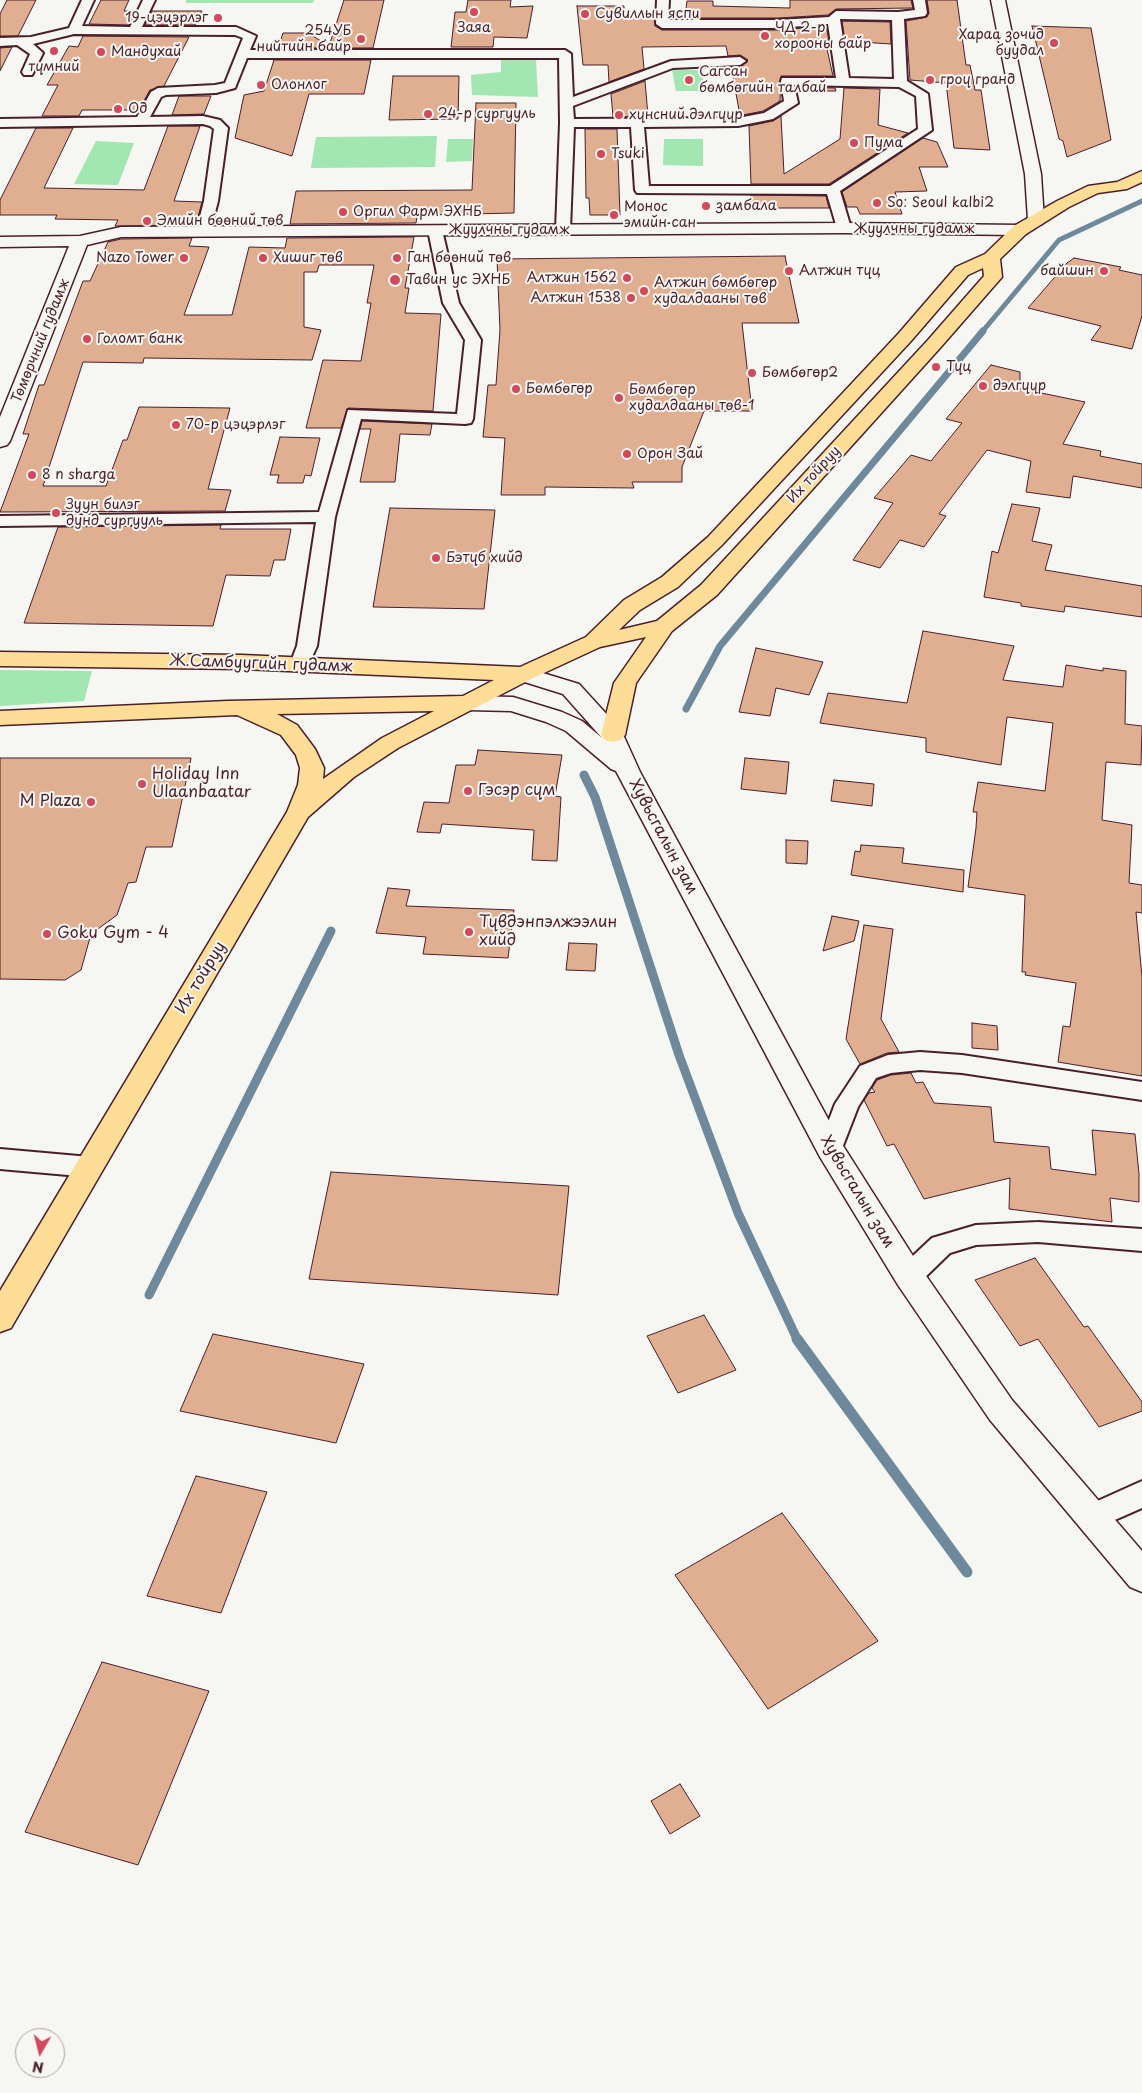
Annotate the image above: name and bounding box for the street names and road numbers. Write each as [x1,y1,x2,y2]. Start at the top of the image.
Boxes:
street label: Жуулчны гудамж [854,221,974,237]
street label: Жуулчны гудамж [449,222,569,238]
street label: Төмөрчний гудамж [9,277,73,405]
street label: Их тойруу [784,443,844,507]
street label: Ж.Самбуугийн гудамж [169,651,353,677]
street label: Хувьсгалын зам [624,776,702,898]
street label: Их тойруу [172,938,230,1018]
street label: Хувьсгалын зам [816,1132,898,1252]

